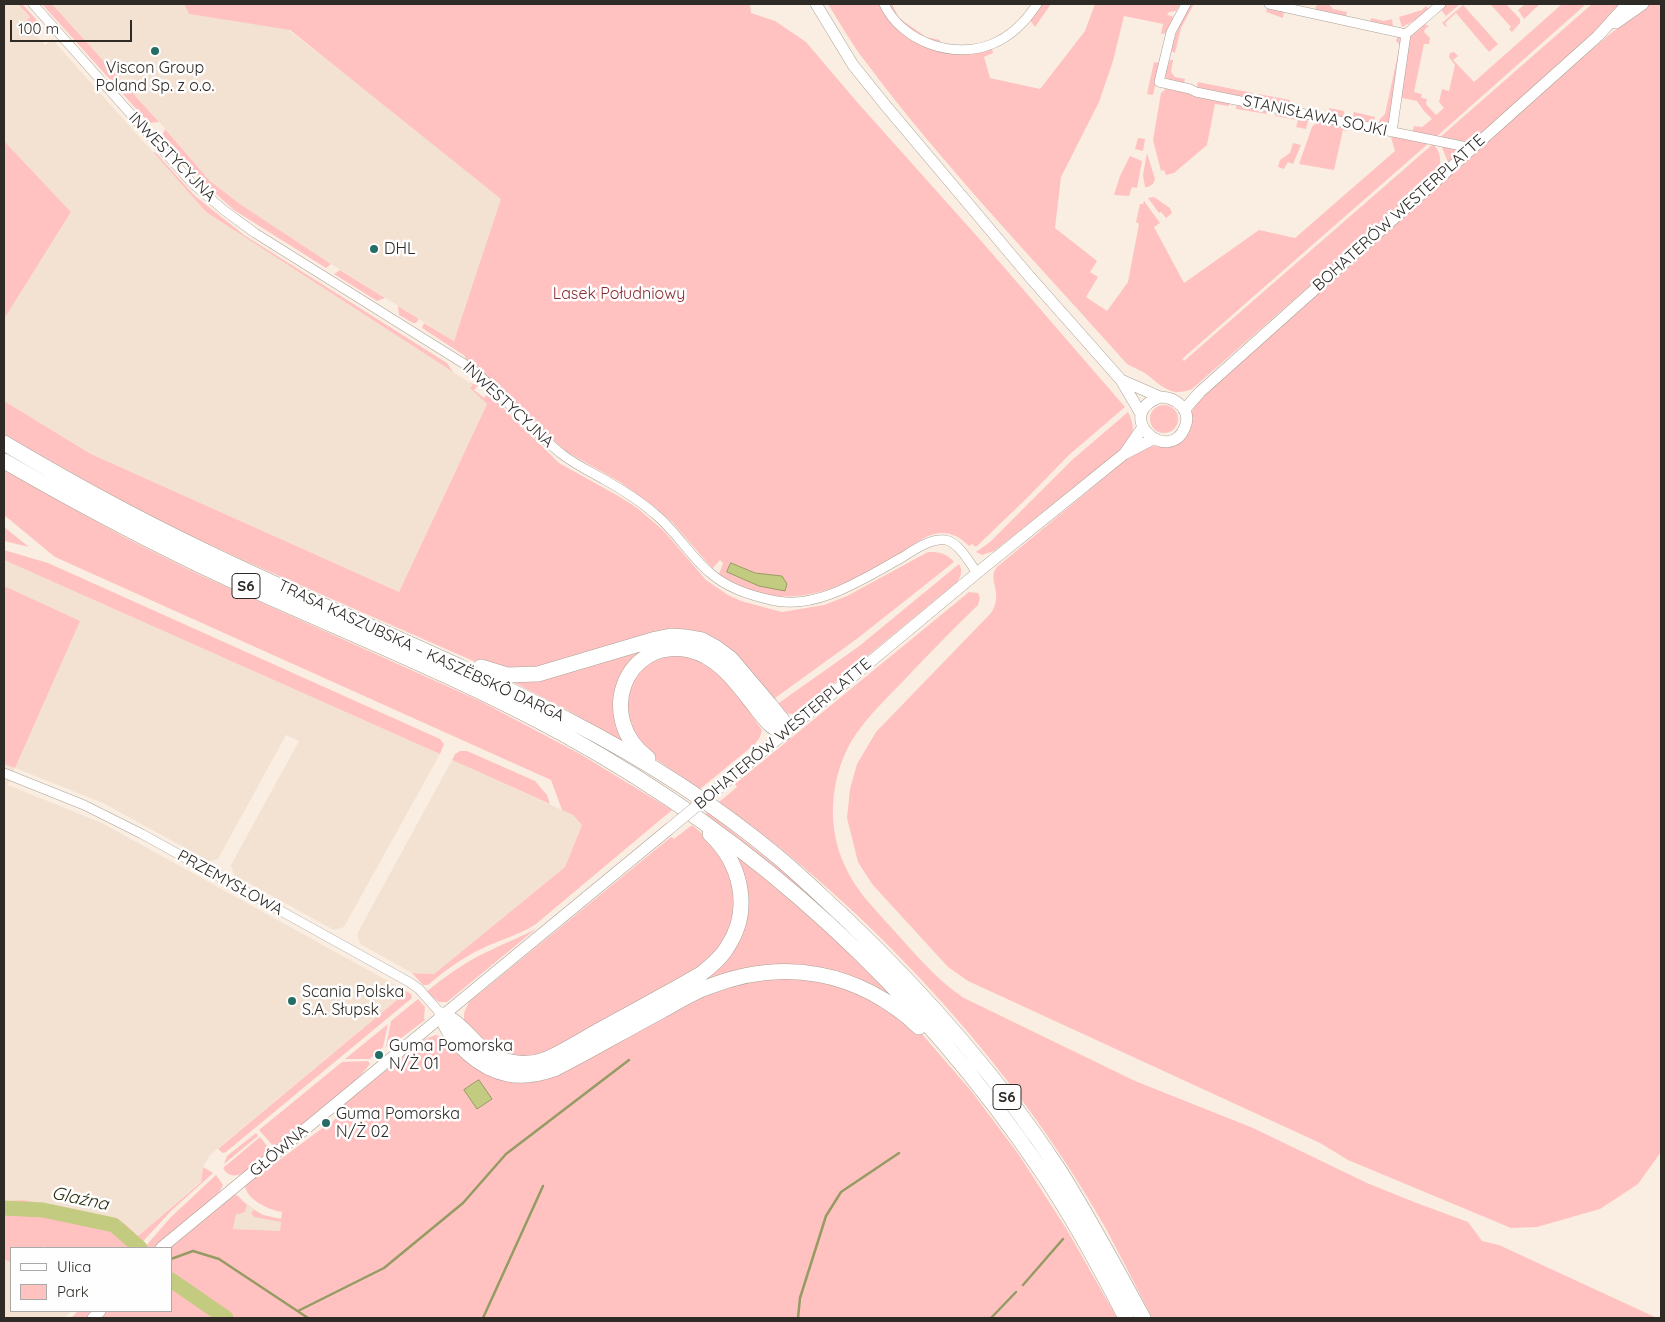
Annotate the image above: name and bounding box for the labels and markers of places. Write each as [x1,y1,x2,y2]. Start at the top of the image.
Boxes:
marker: Viscon Group Poland Sp. z o.o. [149,45,161,57]
place label: Viscon Group Poland Sp. z o.o. [96,58,214,96]
place label: DHL [384,239,416,259]
marker: DHL [368,243,380,255]
place label: Scania Polska S.A. Słupsk [302,982,404,1020]
marker: Scania Polska S.A. Słupsk [286,995,298,1007]
place label: Guma Pomorska N/Ż 01 [389,1036,513,1074]
marker: Guma Pomorska N/Ż 01 [373,1049,385,1061]
place label: Guma Pomorska N/Ż 02 [336,1104,460,1142]
marker: Guma Pomorska N/Ż 02 [320,1117,332,1129]

